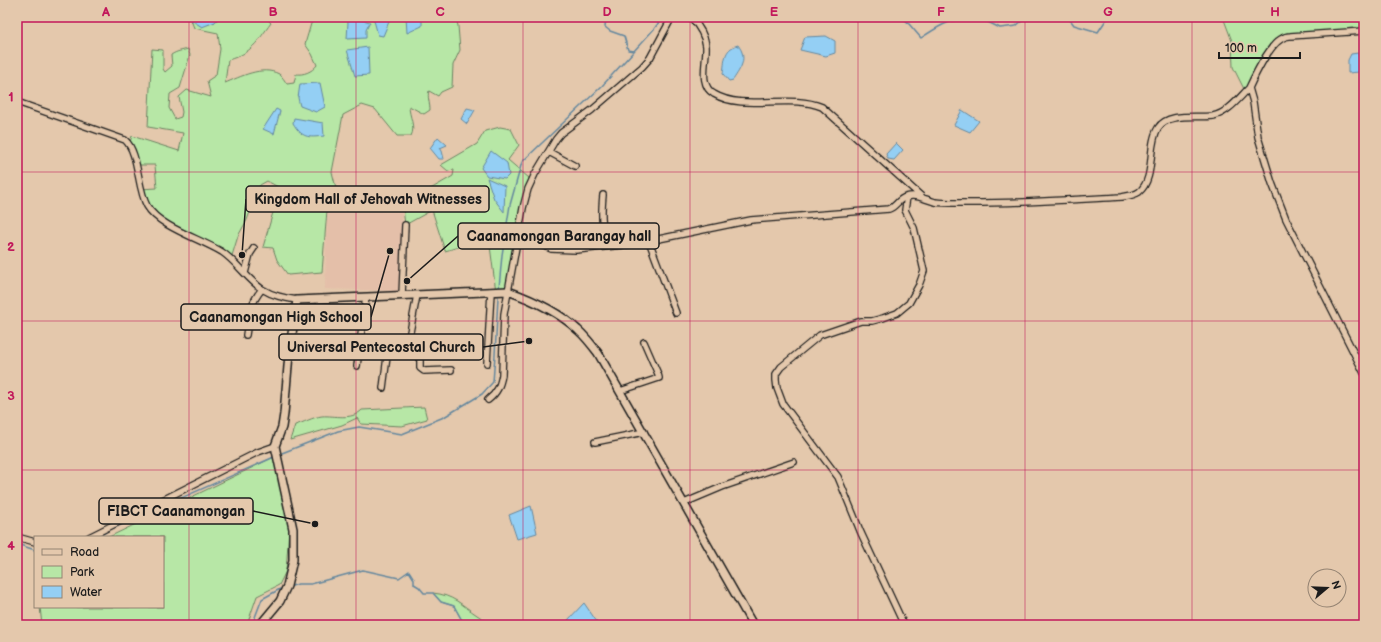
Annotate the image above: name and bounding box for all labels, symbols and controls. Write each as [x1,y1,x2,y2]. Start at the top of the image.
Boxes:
text: A [101,4,110,20]
text: B [268,4,278,20]
text: C [435,4,445,20]
text: D [602,4,612,20]
text: E [770,4,779,20]
text: F [937,4,945,20]
text: G [1103,4,1113,20]
text: H [1270,4,1280,20]
scale bar [1219,34,1300,60]
text: 100 m [1225,41,1257,56]
text: 1 [8,89,14,105]
callout: Kingdom Hall of Jehovah Witnesses [246,186,489,212]
text: Kingdom Hall of Jehovah Witnesses [254,191,482,208]
callout: Caanamongan Barangay hall [458,223,659,249]
text: Caanamongan Barangay hall [467,228,651,245]
text: 2 [7,239,15,255]
callout: Caanamongan High School [181,304,371,330]
text: Caanamongan High School [189,309,363,326]
callout: Universal Pentecostal Church [279,334,483,360]
text: Universal Pentecostal Church [287,339,475,356]
text: 3 [7,388,15,404]
callout: FIBCT Caanamongan [99,498,253,524]
text: FIBCT Caanamongan [107,503,245,520]
legend [34,536,164,608]
text: 4 [7,538,15,554]
text: Road [70,545,99,560]
text: Park [70,565,94,580]
north arrow [1307,568,1347,608]
text: N [1328,579,1343,591]
text: Water [70,585,102,600]

